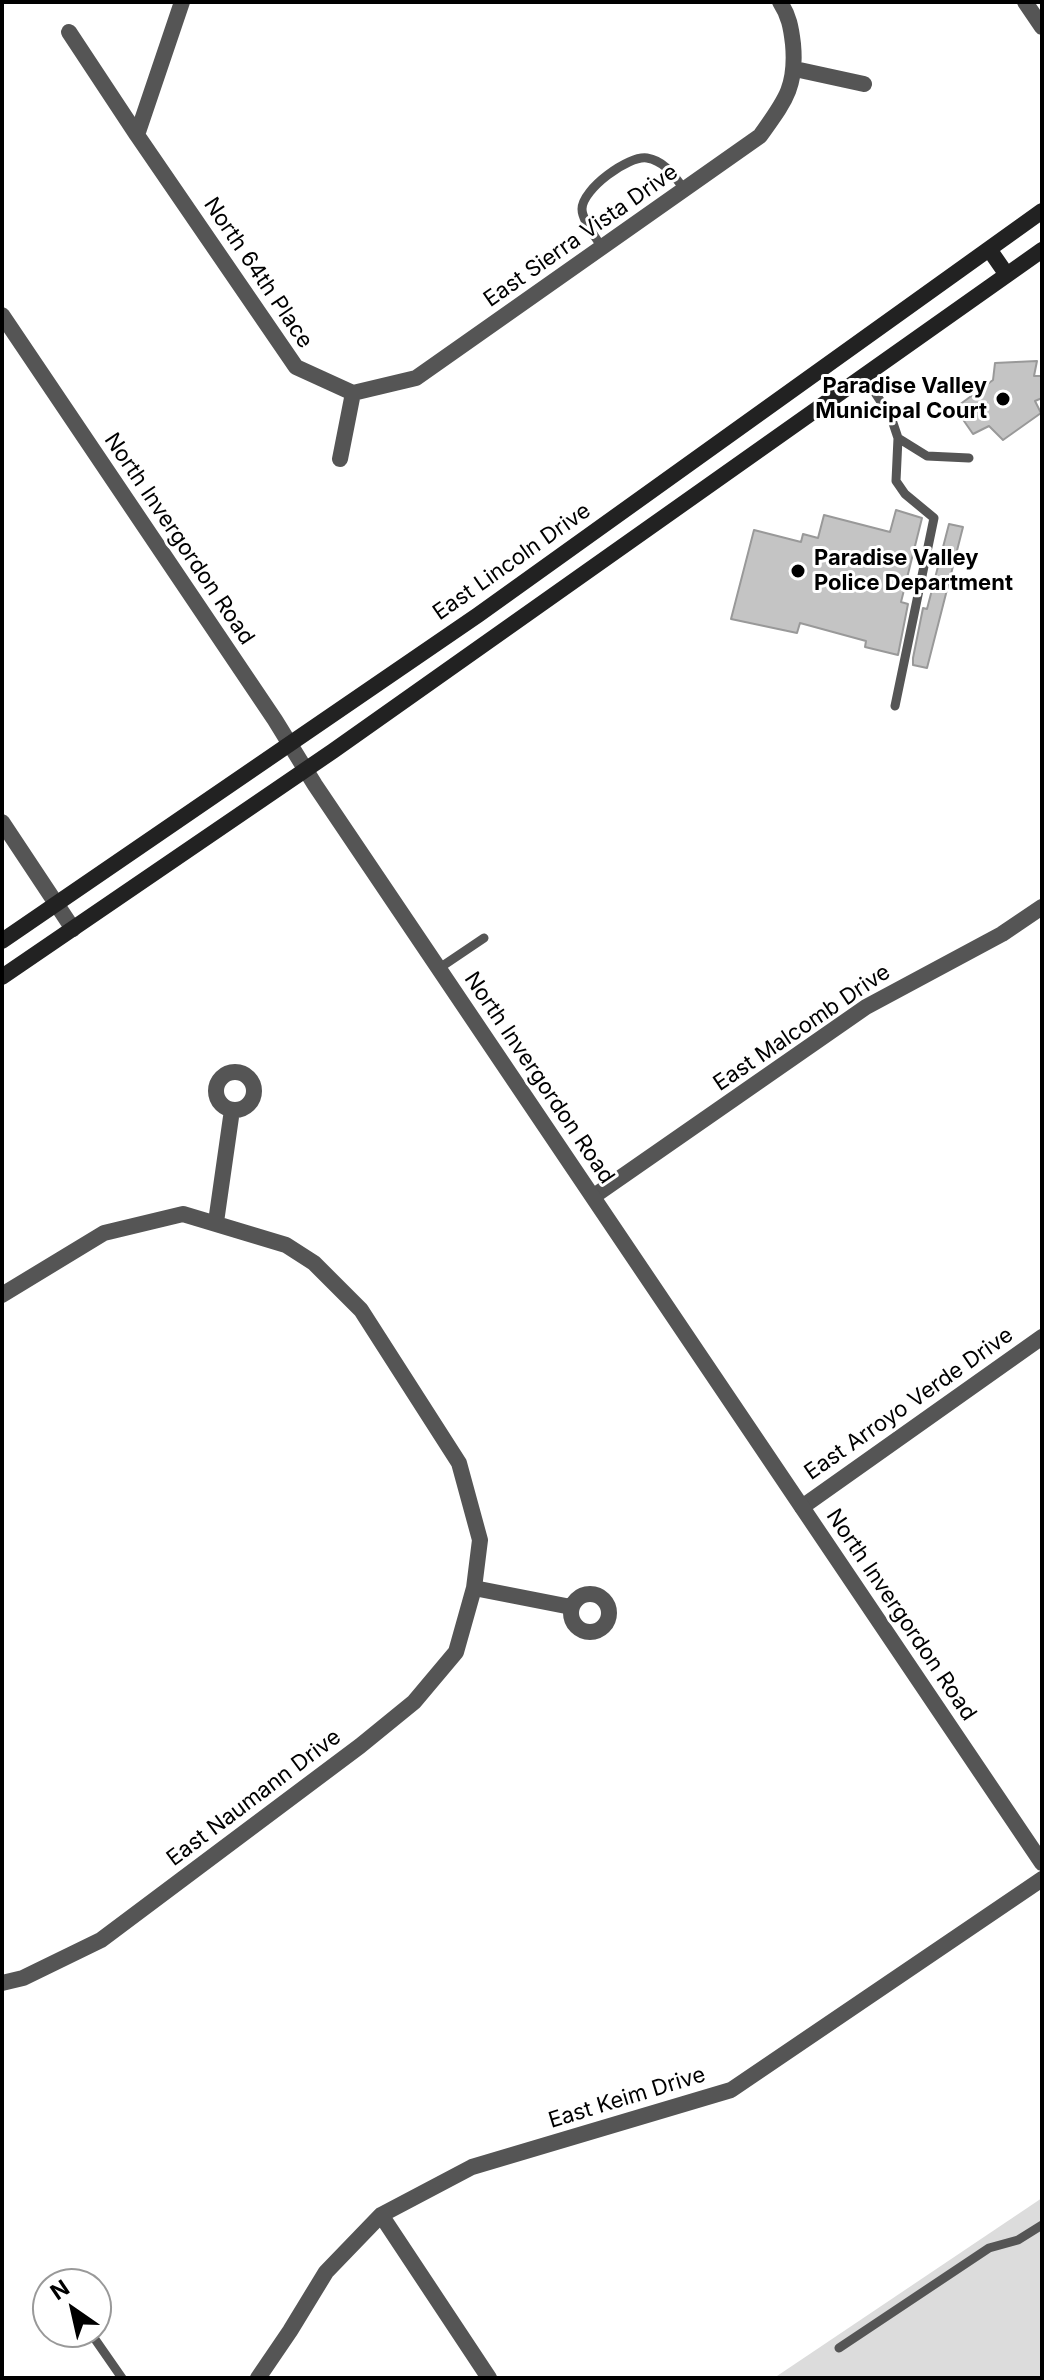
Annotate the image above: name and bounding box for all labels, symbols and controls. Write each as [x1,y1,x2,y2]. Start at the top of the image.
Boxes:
street label: East Sierra Vista Drive [479,159,683,313]
street label: North 64th Place [198,193,318,353]
place label: Paradise Valley Municipal Court [815,373,987,424]
marker: Paradise Valley Municipal Court [994,390,1012,408]
street label: North Invergordon Road [98,428,260,650]
street label: East Lincoln Drive [428,498,596,626]
place label: Paradise Valley Police Department [814,545,1013,596]
marker: Paradise Valley Police Department [789,562,807,580]
street label: East Malcomb Drive [709,959,895,1097]
street label: North Invergordon Road [458,967,620,1189]
street label: East Arroyo Verde Drive [800,1322,1018,1486]
street label: North Invergordon Road [820,1504,982,1726]
street label: East Naumann Drive [162,1724,346,1872]
street label: East Keim Drive [545,2062,709,2134]
north arrow [32,2268,112,2348]
text: N [45,2274,74,2305]

